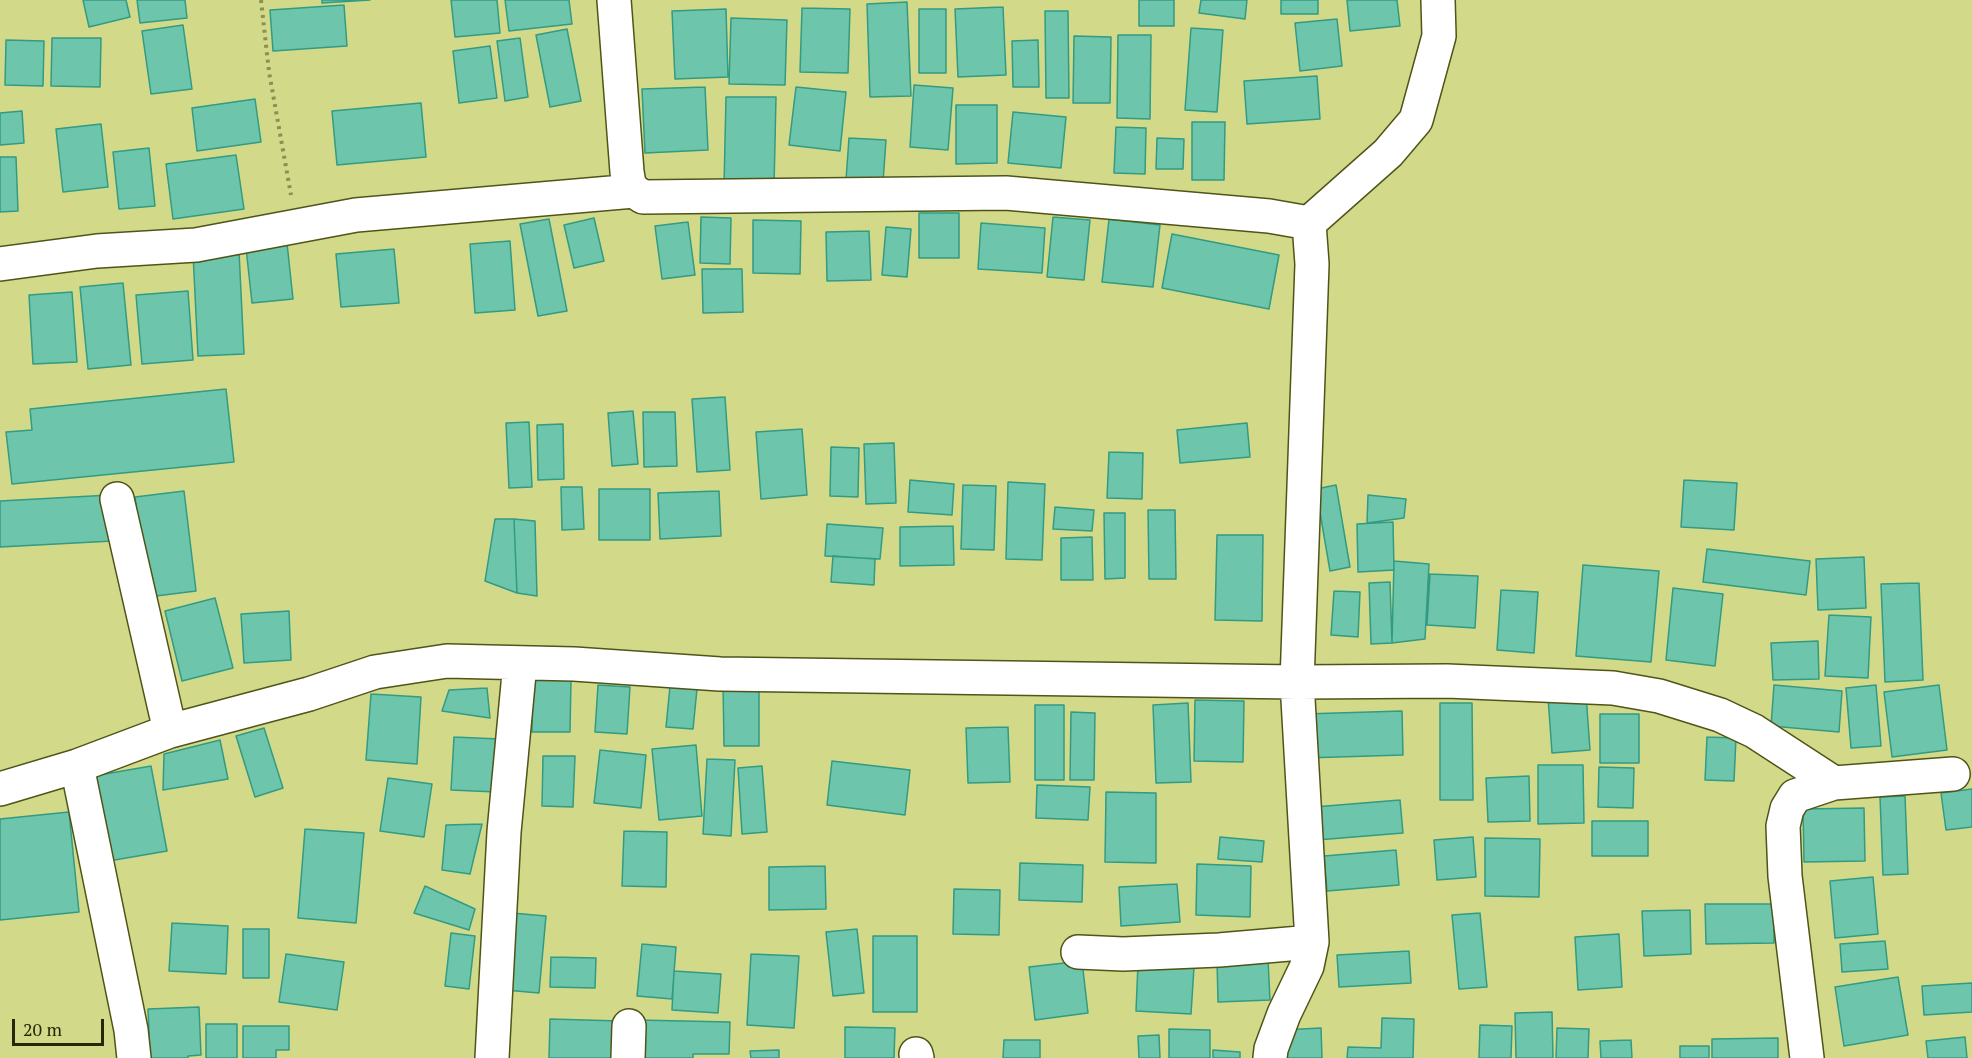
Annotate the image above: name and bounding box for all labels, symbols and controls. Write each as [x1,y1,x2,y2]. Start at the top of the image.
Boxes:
scale bar [15,1007,106,1045]
text: 20 m [23,1017,62,1041]

